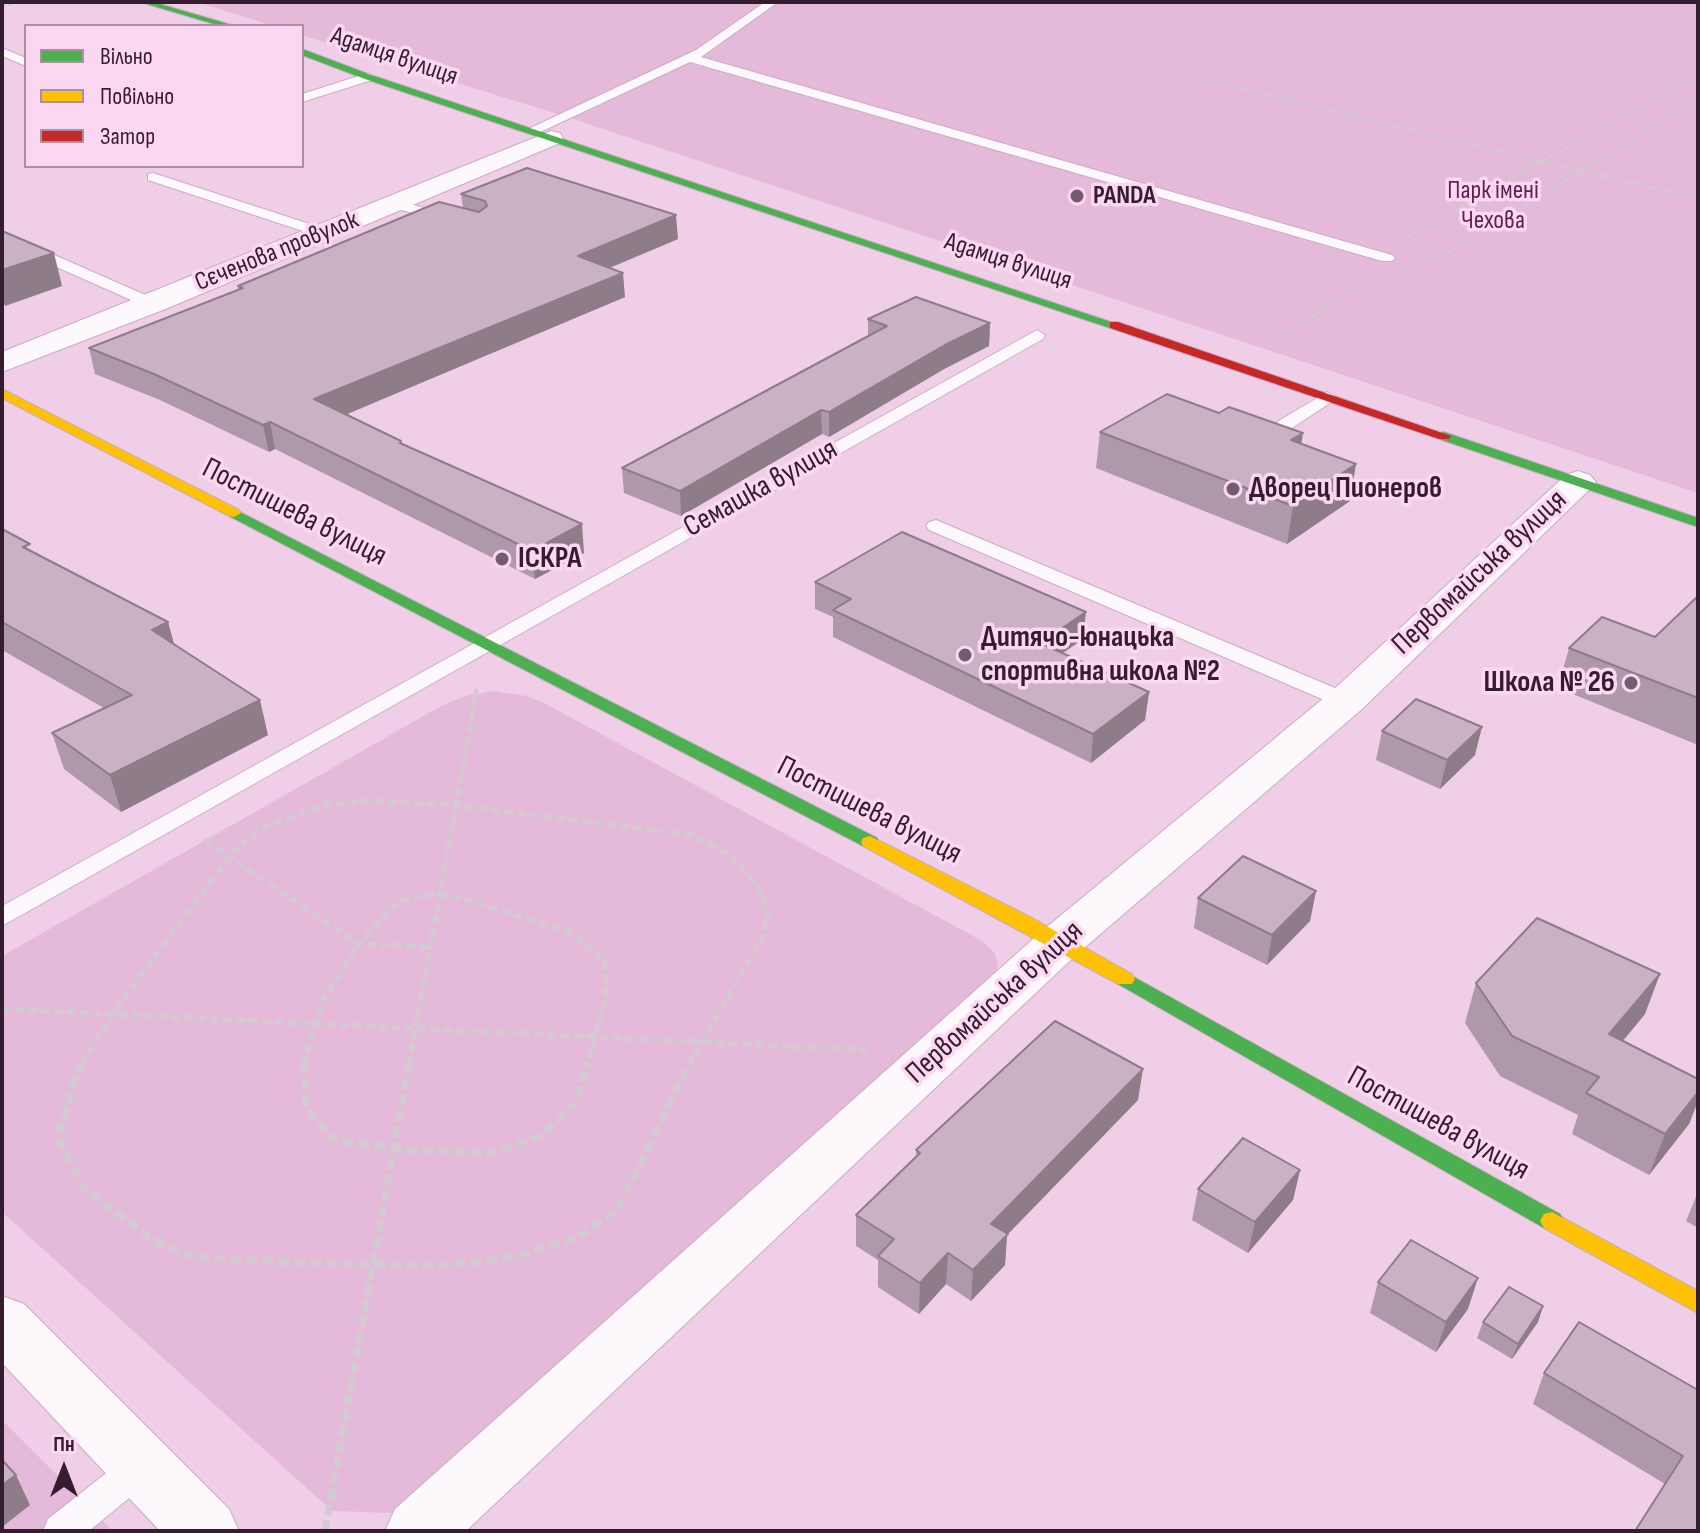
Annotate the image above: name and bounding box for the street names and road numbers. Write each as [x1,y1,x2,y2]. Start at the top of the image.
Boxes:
street label: Адамця вулиця [326,21,462,93]
street label: Сєченова провулок [191,205,363,299]
street label: Адамця вулиця [940,227,1076,297]
street label: Семашка вулиця [678,432,844,546]
street label: Постишева вулиця [196,451,392,575]
street label: Первомайська вулиця [1385,483,1575,663]
street label: Постишева вулиця [771,749,967,873]
street label: Первомайська вулиця [899,914,1091,1092]
street label: Постишева вулиця [1341,1059,1535,1189]

